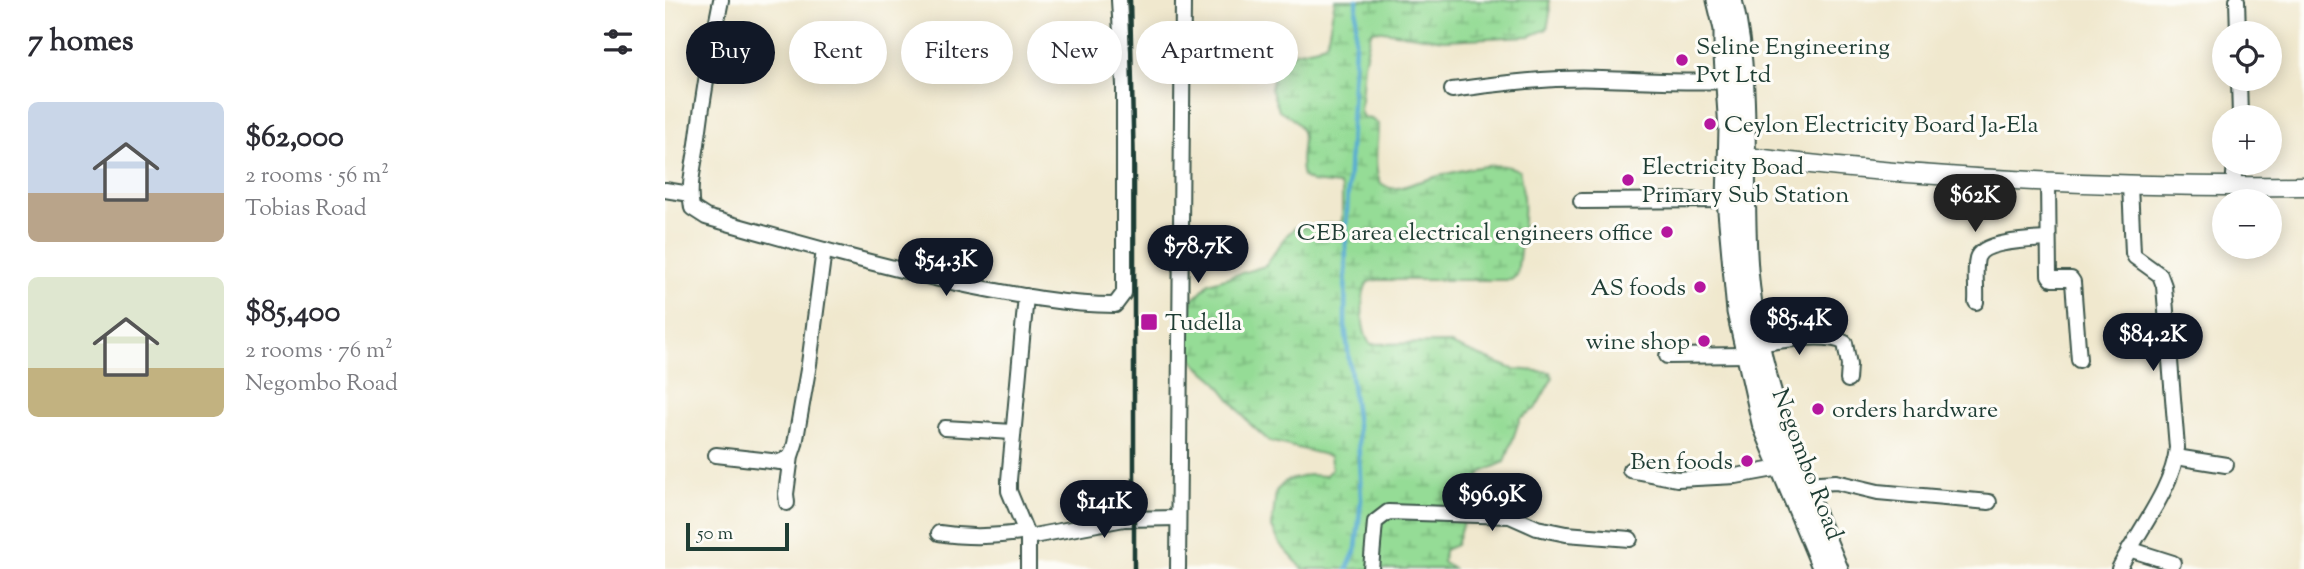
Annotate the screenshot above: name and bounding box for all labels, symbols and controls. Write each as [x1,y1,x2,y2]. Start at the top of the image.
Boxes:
text: 7 homes [28,21,133,64]
chip: Buy [686,21,775,84]
chip: Rent [789,21,887,84]
chip: Filters [901,21,1013,84]
chip: New [1027,21,1122,84]
chip: Apartment [1136,21,1298,84]
map controls [2212,21,2282,259]
button: locate [2212,21,2282,91]
icon: filters [599,23,637,61]
place label: Seline Engineering Pvt Ltd [1696,31,1890,93]
marker: Seline Engineering Pvt Ltd [1674,52,1690,68]
button: + [2212,105,2282,175]
place label: Ceylon Electricity Board Ja-Ela [1724,109,2039,143]
marker: Ceylon Electricity Board Ja-Ela [1702,116,1718,132]
text: $62,000 [245,117,344,160]
icon: home [84,130,168,214]
place label: Electricity Boad Primary Sub Station [1642,151,1849,213]
text: 2 rooms · 56 m² [245,160,389,193]
marker: Electricity Boad Primary Sub Station [1620,172,1636,188]
pin: $62K [1934,174,2016,234]
text: $62K [1950,180,2000,213]
button: − [2212,189,2282,259]
text: Tobias Road [245,193,367,226]
place label: CEB area electrical engineers office [1297,217,1653,251]
marker: CEB area electrical engineers office [1659,224,1675,240]
pin: $78.7K [1141,226,1255,285]
text: $78.7K [1163,231,1233,264]
pin: $54.3K [889,238,1003,298]
text: $54.3K [914,244,978,277]
place label: AS foods [1590,272,1686,306]
marker: AS foods [1692,279,1708,295]
text: $85,400 [245,292,340,335]
pin: $85.4K [1742,298,1856,357]
text: $85.4K [1766,303,1832,336]
icon: home [84,305,168,389]
place label: Tudella [1165,307,1242,341]
marker: Tudella [1139,312,1159,332]
pin: $84.2K [2096,314,2210,373]
text: $84.2K [2119,319,2187,352]
place label: wine shop [1586,326,1690,360]
marker: wine shop [1696,333,1712,349]
text: 2 rooms · 76 m² [245,335,393,368]
text: Negombo Road [245,368,398,401]
street label: Negombo Road [1762,384,1851,546]
place label: orders hardware [1832,394,1998,428]
marker: orders hardware [1810,401,1826,417]
place label: Ben foods [1630,446,1733,480]
marker: Ben foods [1739,453,1755,469]
pin: $96.9K [1435,474,1549,533]
text: $96.9K [1458,479,1526,512]
pin: $141K [1055,480,1153,540]
text: $141K [1076,486,1132,519]
scale bar [686,520,789,552]
text: 50 m [697,521,733,548]

